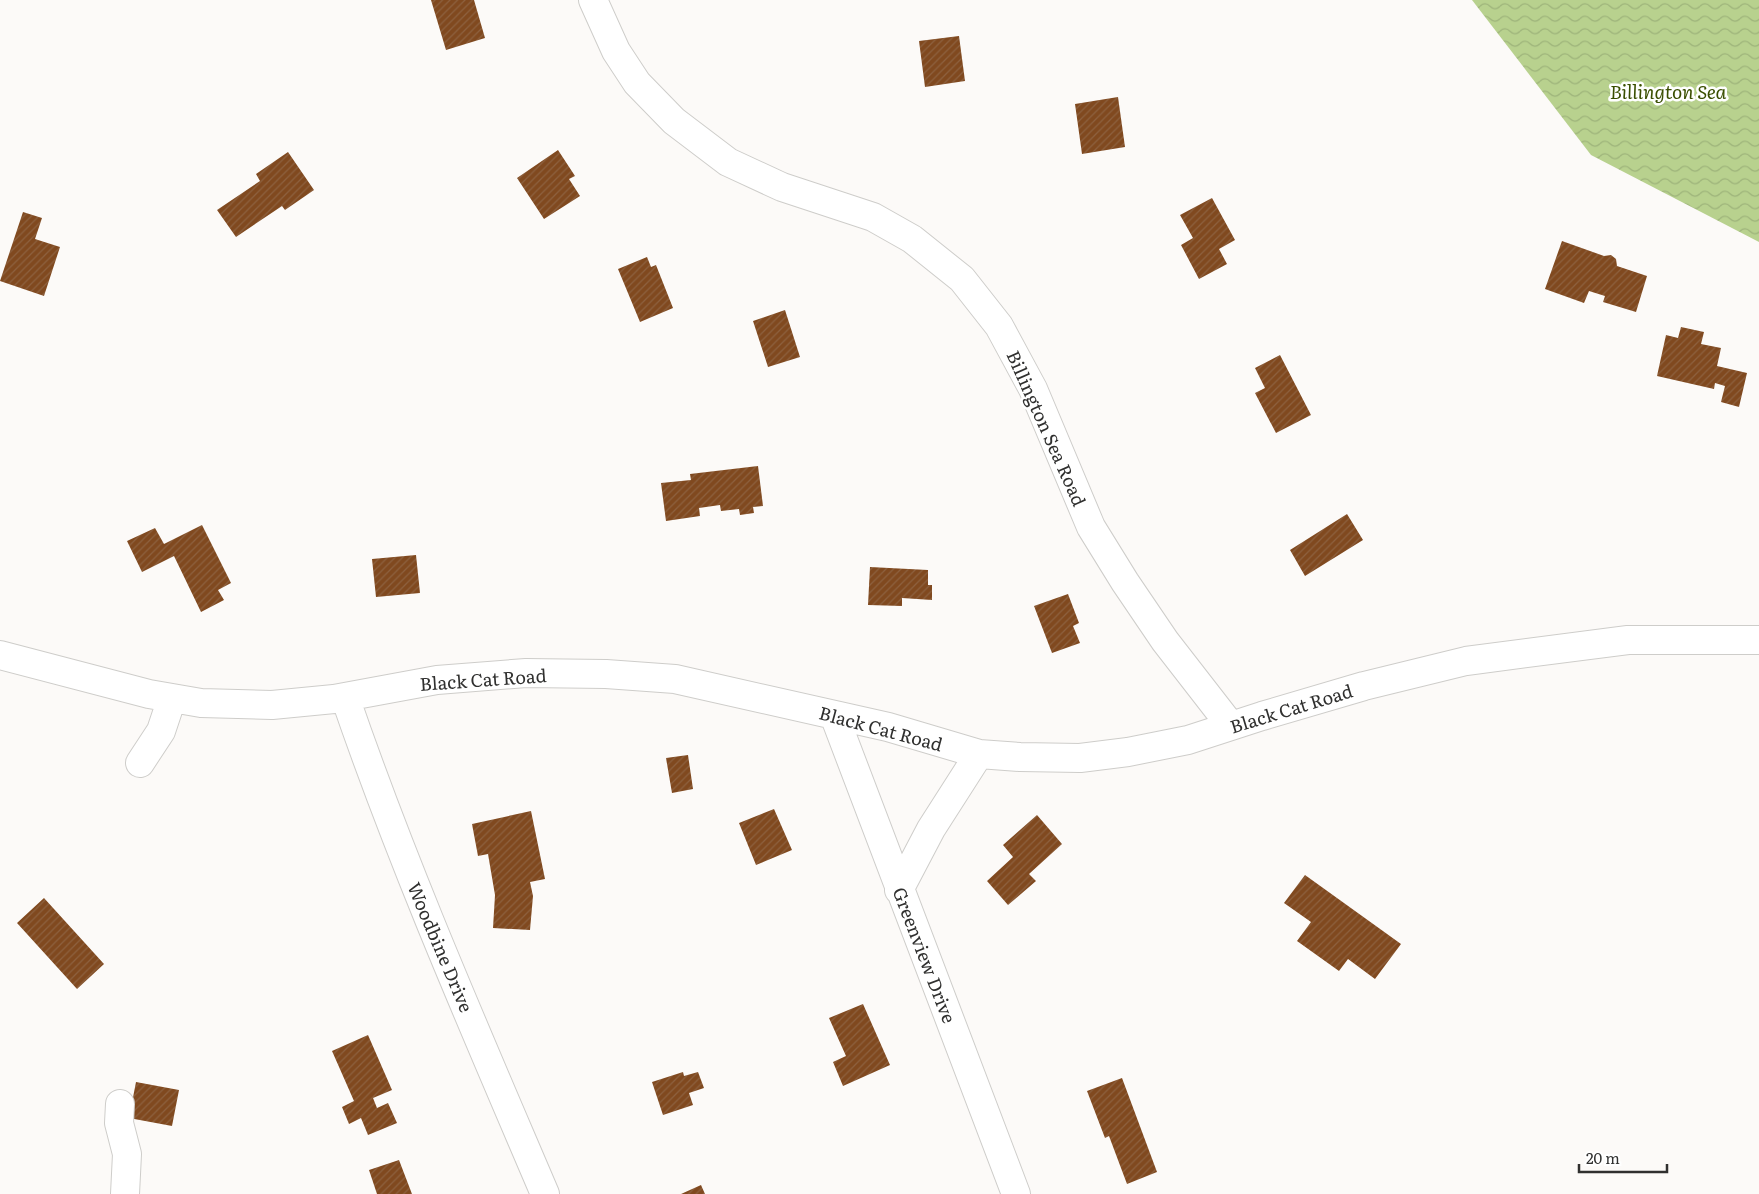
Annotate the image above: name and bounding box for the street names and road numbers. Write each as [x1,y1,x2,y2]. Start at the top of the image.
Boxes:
street label: Billington Sea Road [1000,346,1094,510]
street label: Black Cat Road [419,661,547,697]
street label: Black Cat Road [1226,677,1356,739]
street label: Black Cat Road [816,699,946,757]
street label: Woodbine Drive [401,878,481,1016]
street label: Greenview Drive [887,883,963,1027]

